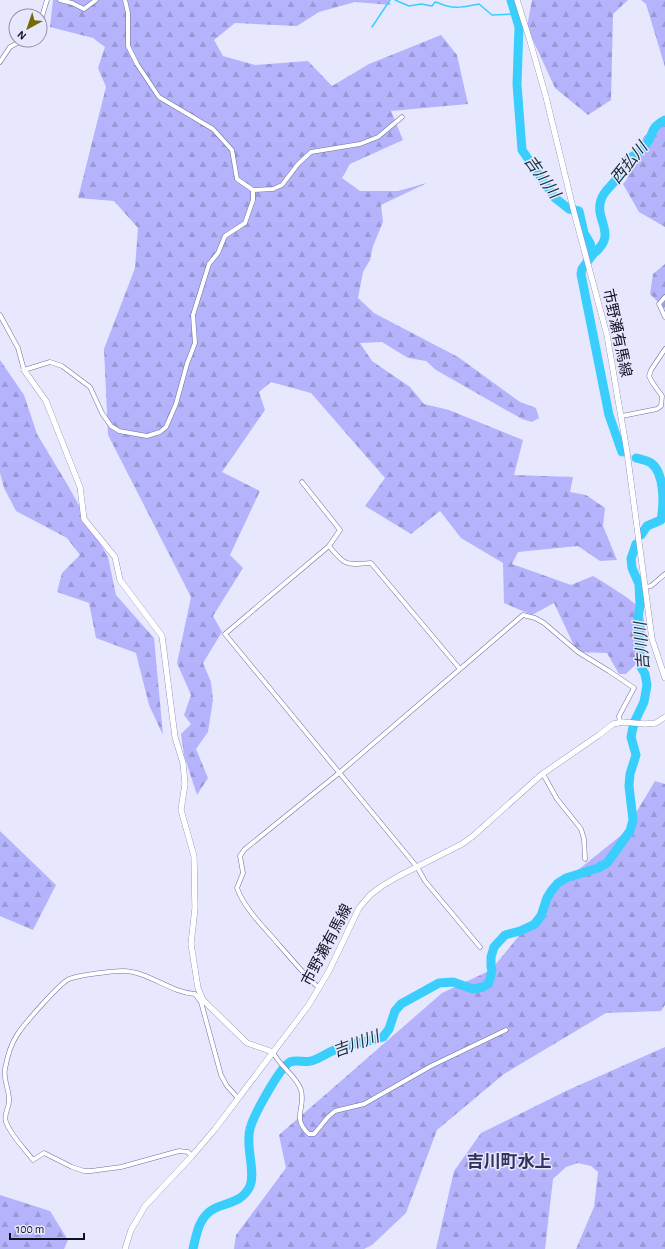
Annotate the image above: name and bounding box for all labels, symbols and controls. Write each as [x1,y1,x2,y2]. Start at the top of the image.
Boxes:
north arrow [8,8,48,48]
text: N [15,29,28,42]
water label: 西払川 [607,137,652,187]
water label: 吉川川 [521,152,565,203]
street label: 市野瀬有馬線 [600,287,635,379]
water label: 吉川川 [631,620,652,671]
street label: 市野瀬有馬線 [298,901,355,988]
water label: 吉川川 [330,1027,383,1060]
district label: 吉川町水上 [467,1152,552,1170]
scale bar [10,1215,84,1241]
text: 100 m [16,1223,44,1235]

